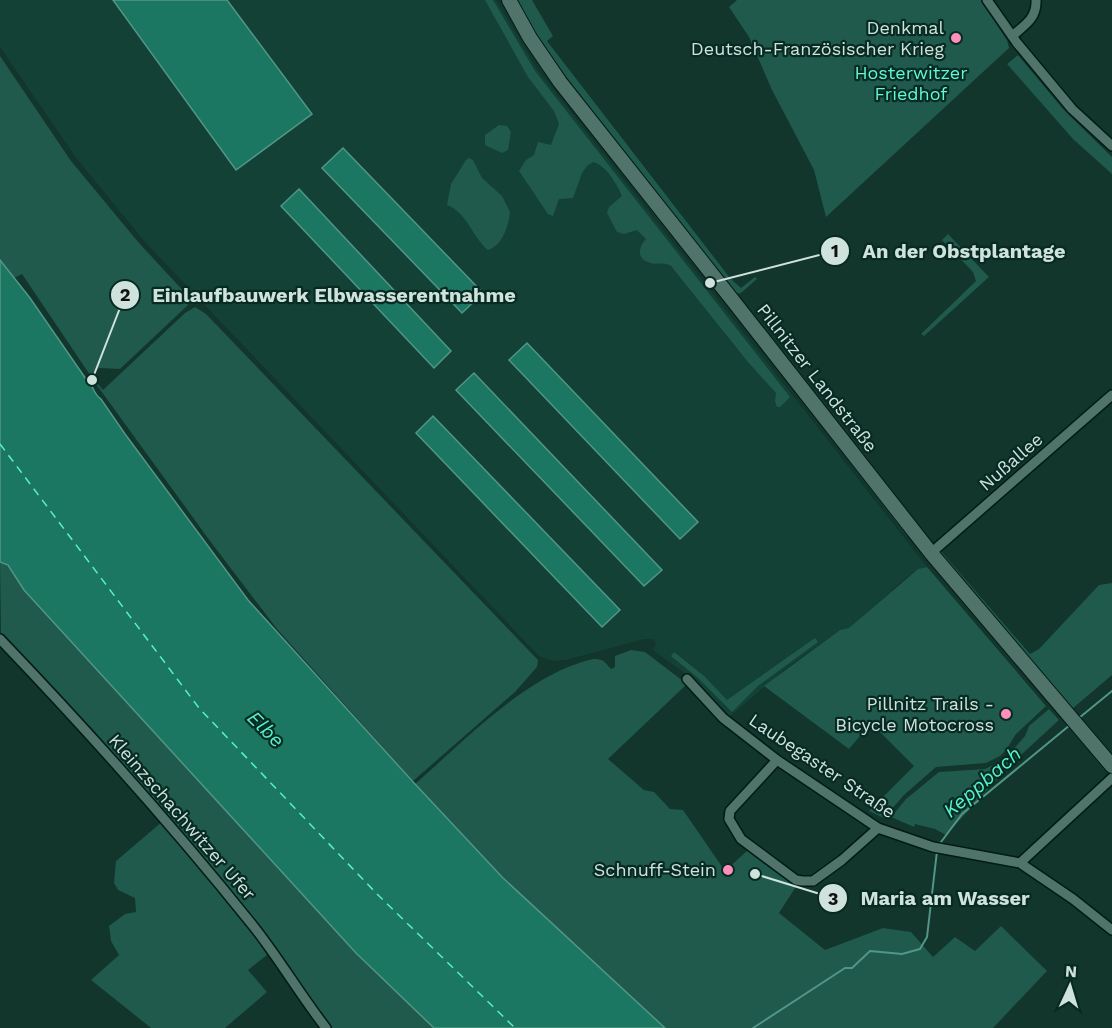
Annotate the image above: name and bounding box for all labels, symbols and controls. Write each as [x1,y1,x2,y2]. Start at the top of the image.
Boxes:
place label: Denkmal Deutsch-Französischer Krieg [691,17,944,59]
marker: Denkmal Deutsch-Französischer Krieg [949,31,963,45]
park label: Hosterwitzer Friedhof [854,62,968,104]
callout: An der Obstplantage [820,232,1077,270]
text: An der Obstplantage [863,239,1065,263]
text: 1 [831,240,839,261]
callout: Einlaufbauwerk Elbwasserentnahme [110,276,528,314]
text: Einlaufbauwerk Elbwasserentnahme [152,283,516,307]
text: 2 [120,284,130,305]
street label: Pillnitzer Landstraße [753,299,882,456]
street label: Nußallee [975,428,1047,495]
place label: Pillnitz Trails - Bicycle Motocross [835,693,994,735]
water label: Elbe [243,706,289,752]
marker: Pillnitz Trails - Bicycle Motocross [999,707,1013,721]
street label: Laubegaster Straße [745,709,899,822]
street label: Kleinzschachwitzer Ufer [105,729,260,904]
water label: Keppbach [938,742,1026,822]
place label: Schnuff-Stein [594,859,716,880]
marker: Schnuff-Stein [721,863,735,877]
callout: Maria am Wasser [818,879,1042,917]
text: Maria am Wasser [860,886,1030,910]
text: 3 [828,888,838,909]
north arrow [1040,956,1100,1016]
text: N [1064,962,1078,981]

